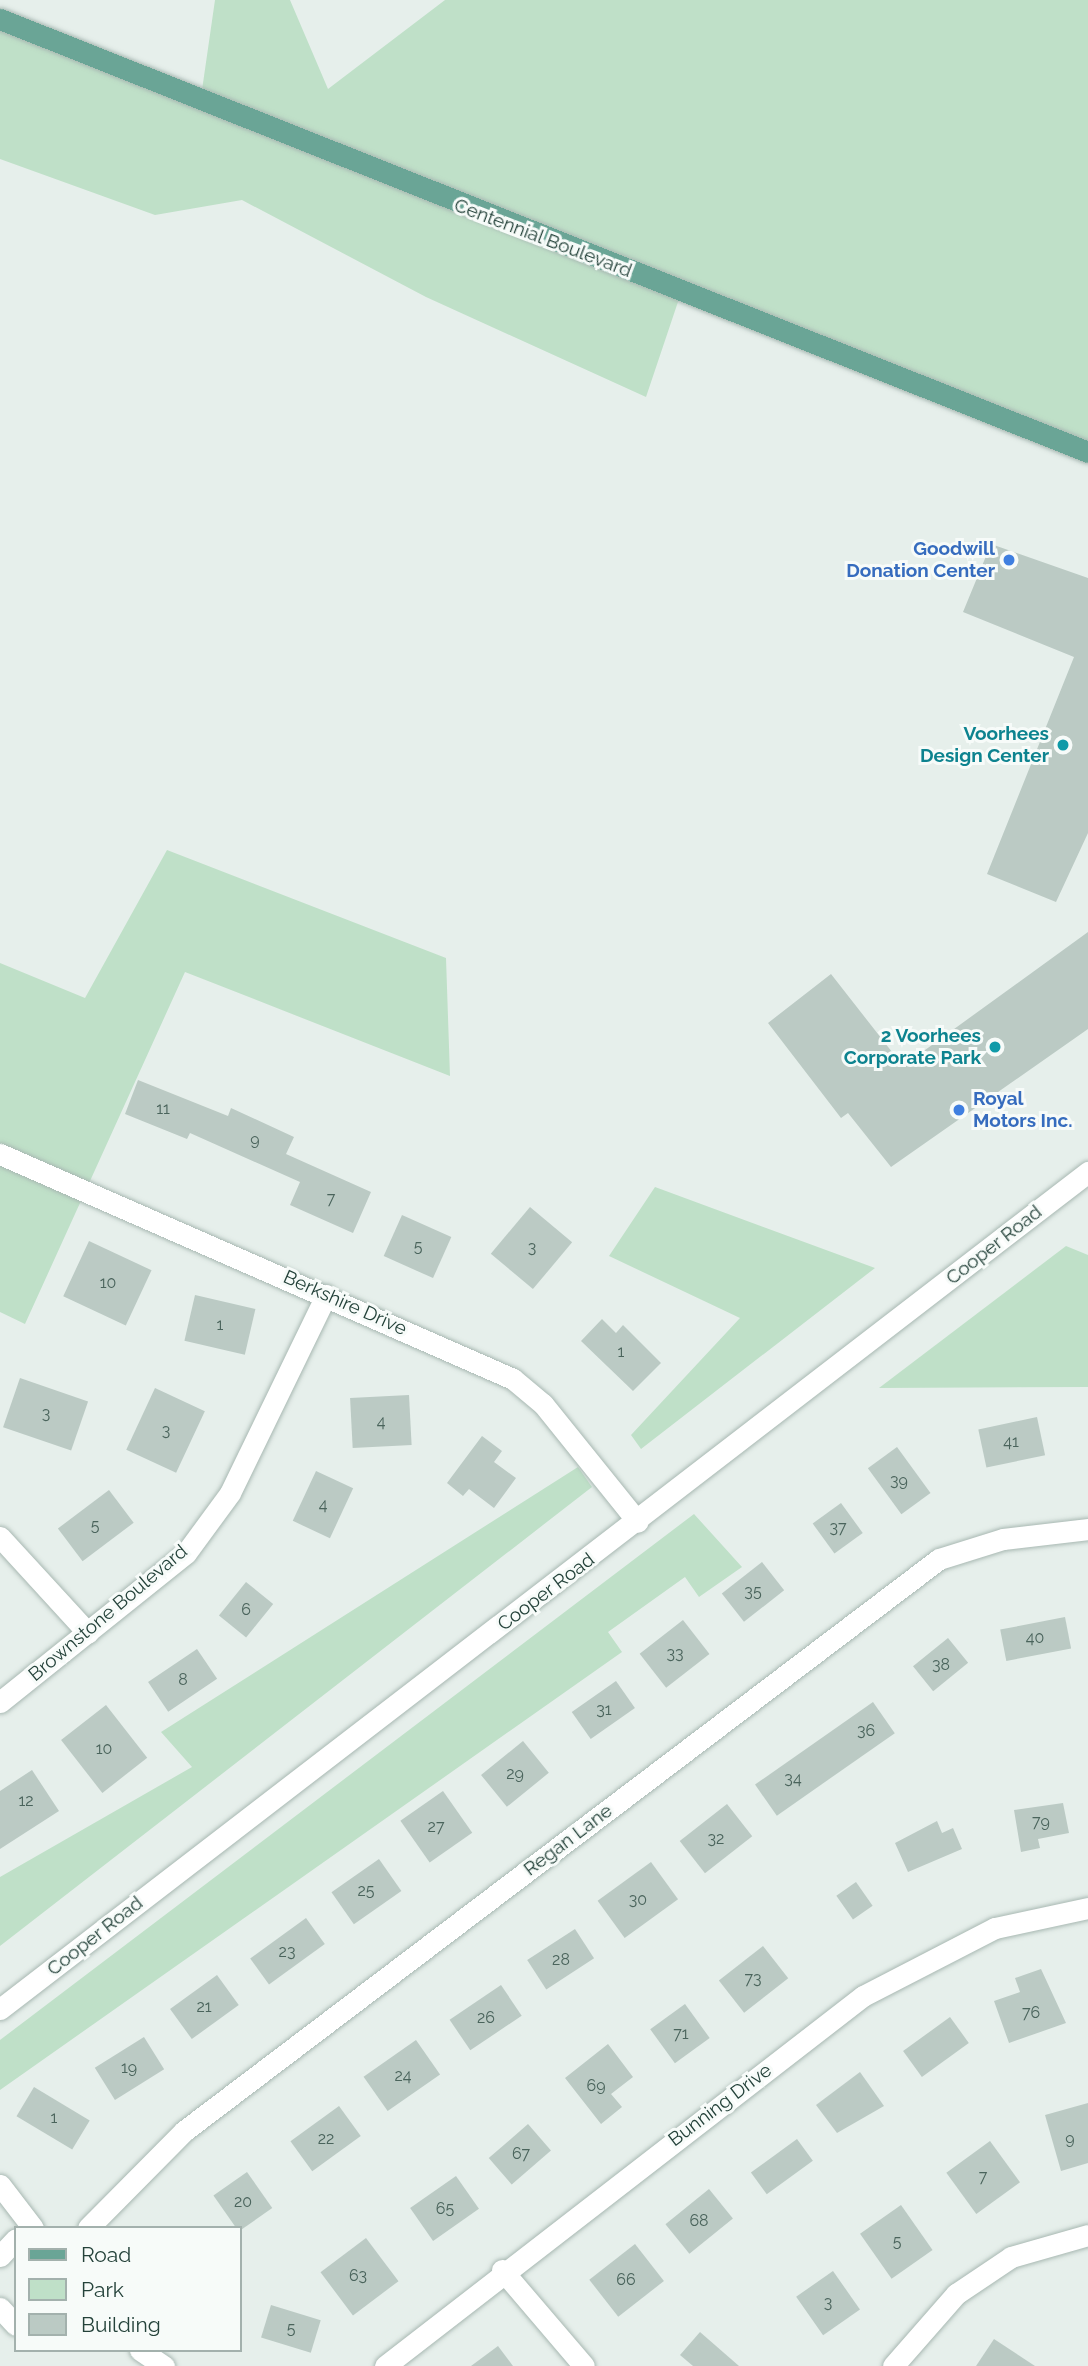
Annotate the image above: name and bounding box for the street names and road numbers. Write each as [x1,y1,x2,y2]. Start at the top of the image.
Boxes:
street label: Centennial Boulevard [451,194,635,282]
street label: Cooper Road [941,1200,1047,1290]
street label: Berkshire Drive [280,1266,410,1340]
street label: Brownstone Boulevard [24,1540,192,1686]
street label: Cooper Road [493,1548,599,1636]
street label: Regan Lane [519,1799,617,1881]
street label: Cooper Road [42,1891,148,1981]
street label: Bunning Drive [664,2059,776,2151]

